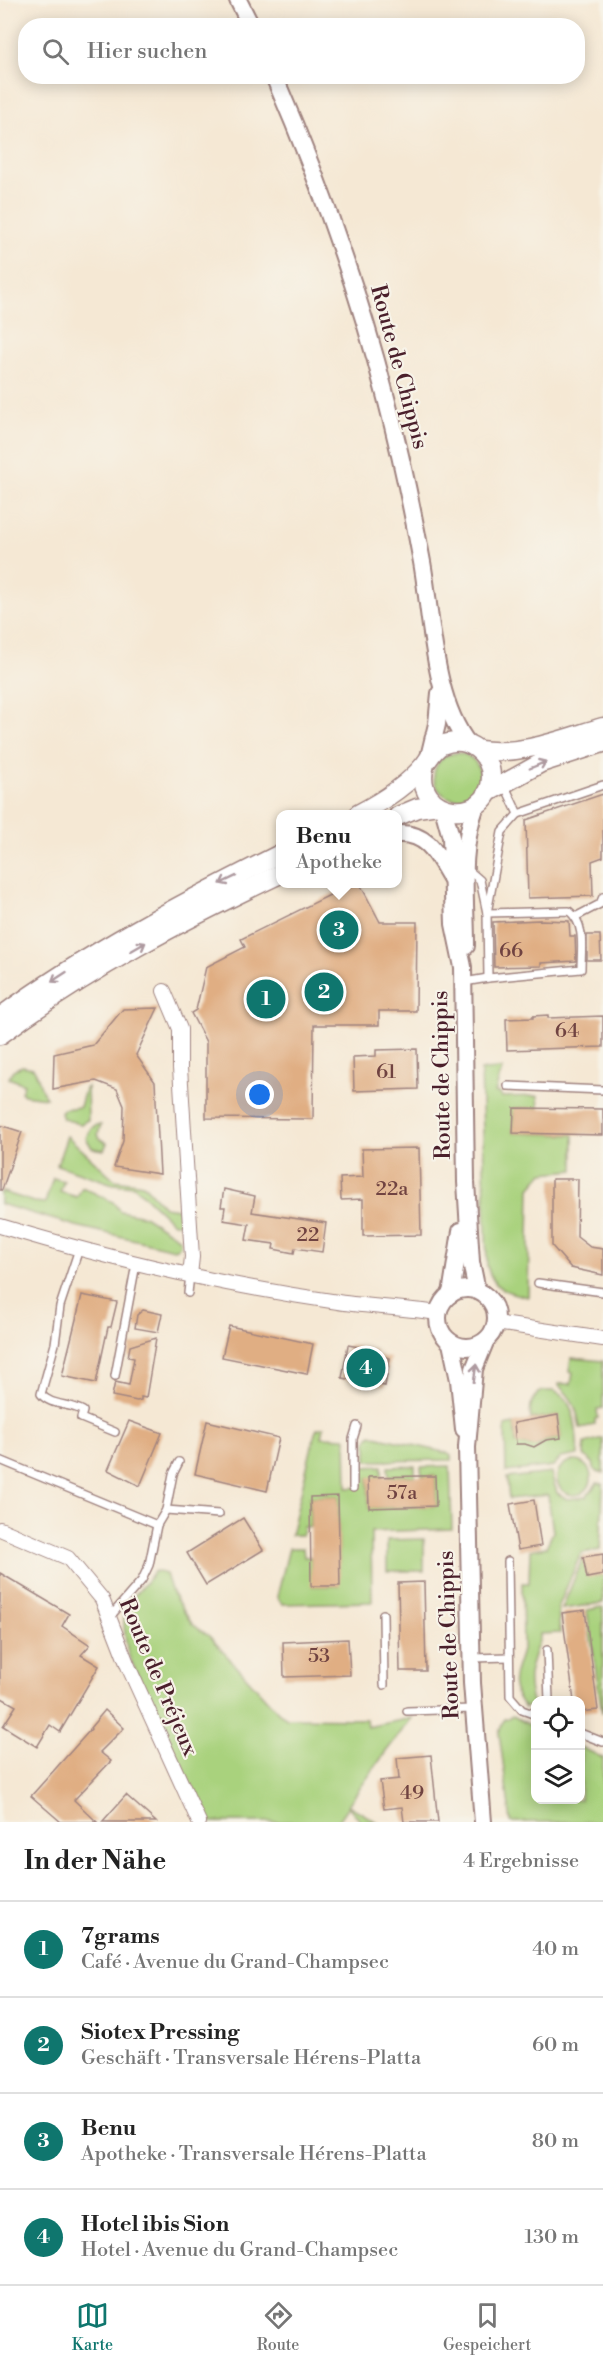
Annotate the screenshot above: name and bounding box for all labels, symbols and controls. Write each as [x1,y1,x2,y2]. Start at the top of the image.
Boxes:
search box [18,18,585,84]
icon: search [39,35,72,68]
text: Hier suchen [87,38,207,65]
street label: Route de Chippis [364,282,434,452]
one-way arrow [529,759,547,770]
popup [276,810,402,888]
text: Benu [296,823,351,850]
text: Apotheke [296,850,382,875]
one-way arrow [220,875,238,886]
pin: 3 [320,908,358,952]
house number: 66 [499,939,523,964]
one-way arrow [129,941,146,953]
pin: 2 [304,970,344,1014]
one-way arrow [51,971,68,983]
pin: 1 [246,976,286,1022]
street label: Route de Chippis [427,990,457,1160]
house number: 64 [555,1019,579,1044]
house number: 61 [376,1060,396,1085]
your location [245,1080,274,1109]
house number: 22a [376,1177,409,1202]
house number: 22 [297,1223,319,1248]
pin: 4 [346,1346,386,1390]
one-way arrow [470,1363,481,1383]
house number: 57a [387,1481,418,1506]
street label: Route de Chippis [433,1550,465,1720]
street label: Route de Préjeux [113,1594,204,1761]
house number: 53 [308,1644,330,1669]
map controls [531,1696,585,1804]
button: locate [531,1696,585,1750]
button: layers [531,1750,585,1804]
house number: 49 [400,1781,424,1806]
text: In der Nähe [24,1845,166,1877]
text: 4 Ergebnisse [463,1849,579,1874]
text: 7grams [81,1923,160,1950]
text: 1 [39,1937,48,1962]
text: 40 m [532,1937,579,1962]
text: Café · Avenue du Grand-Champsec [81,1950,389,1975]
text: Siotex Pressing [81,2019,240,2046]
text: 2 [37,2033,50,2058]
text: 60 m [532,2033,579,2058]
text: Geschäft · Transversale Hérens-Platta [81,2046,421,2071]
text: Benu [81,2115,136,2142]
text: 3 [37,2129,50,2154]
text: 80 m [532,2129,579,2154]
text: Apotheke · Transversale Hérens-Platta [81,2142,427,2167]
text: Hotel ibis Sion [81,2211,229,2238]
text: 4 [37,2225,50,2250]
text: 130 m [524,2225,579,2250]
text: Hotel · Avenue du Grand-Champsec [81,2238,398,2263]
tab: Karte [72,2299,113,2355]
tab: Route [257,2299,299,2355]
tab: Gespeichert [443,2299,531,2355]

